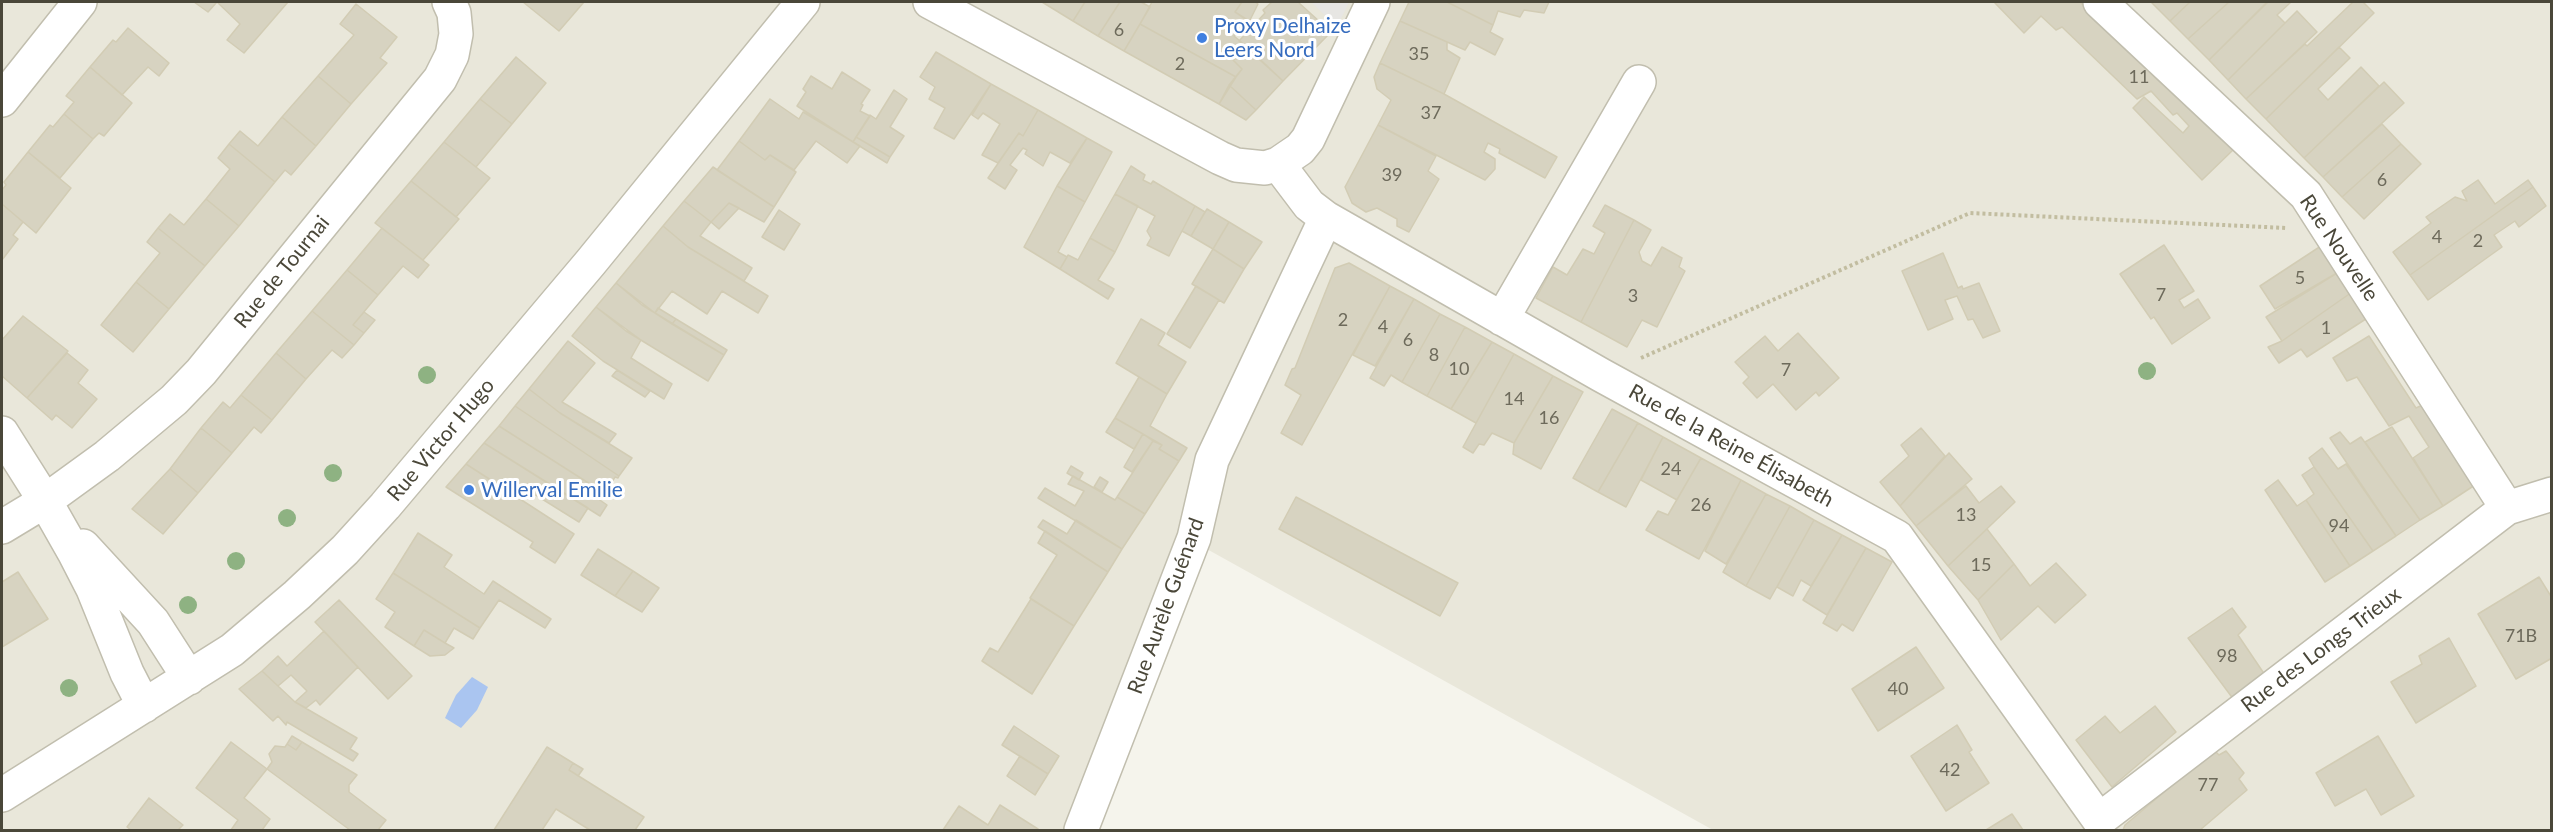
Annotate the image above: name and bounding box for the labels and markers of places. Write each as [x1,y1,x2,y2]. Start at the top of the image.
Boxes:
place label: Proxy Delhaize Leers Nord [1214,13,1351,63]
marker: Proxy Delhaize Leers Nord [1195,31,1209,45]
place label: Willerval Emilie [481,477,623,503]
marker: Willerval Emilie [462,483,476,497]

